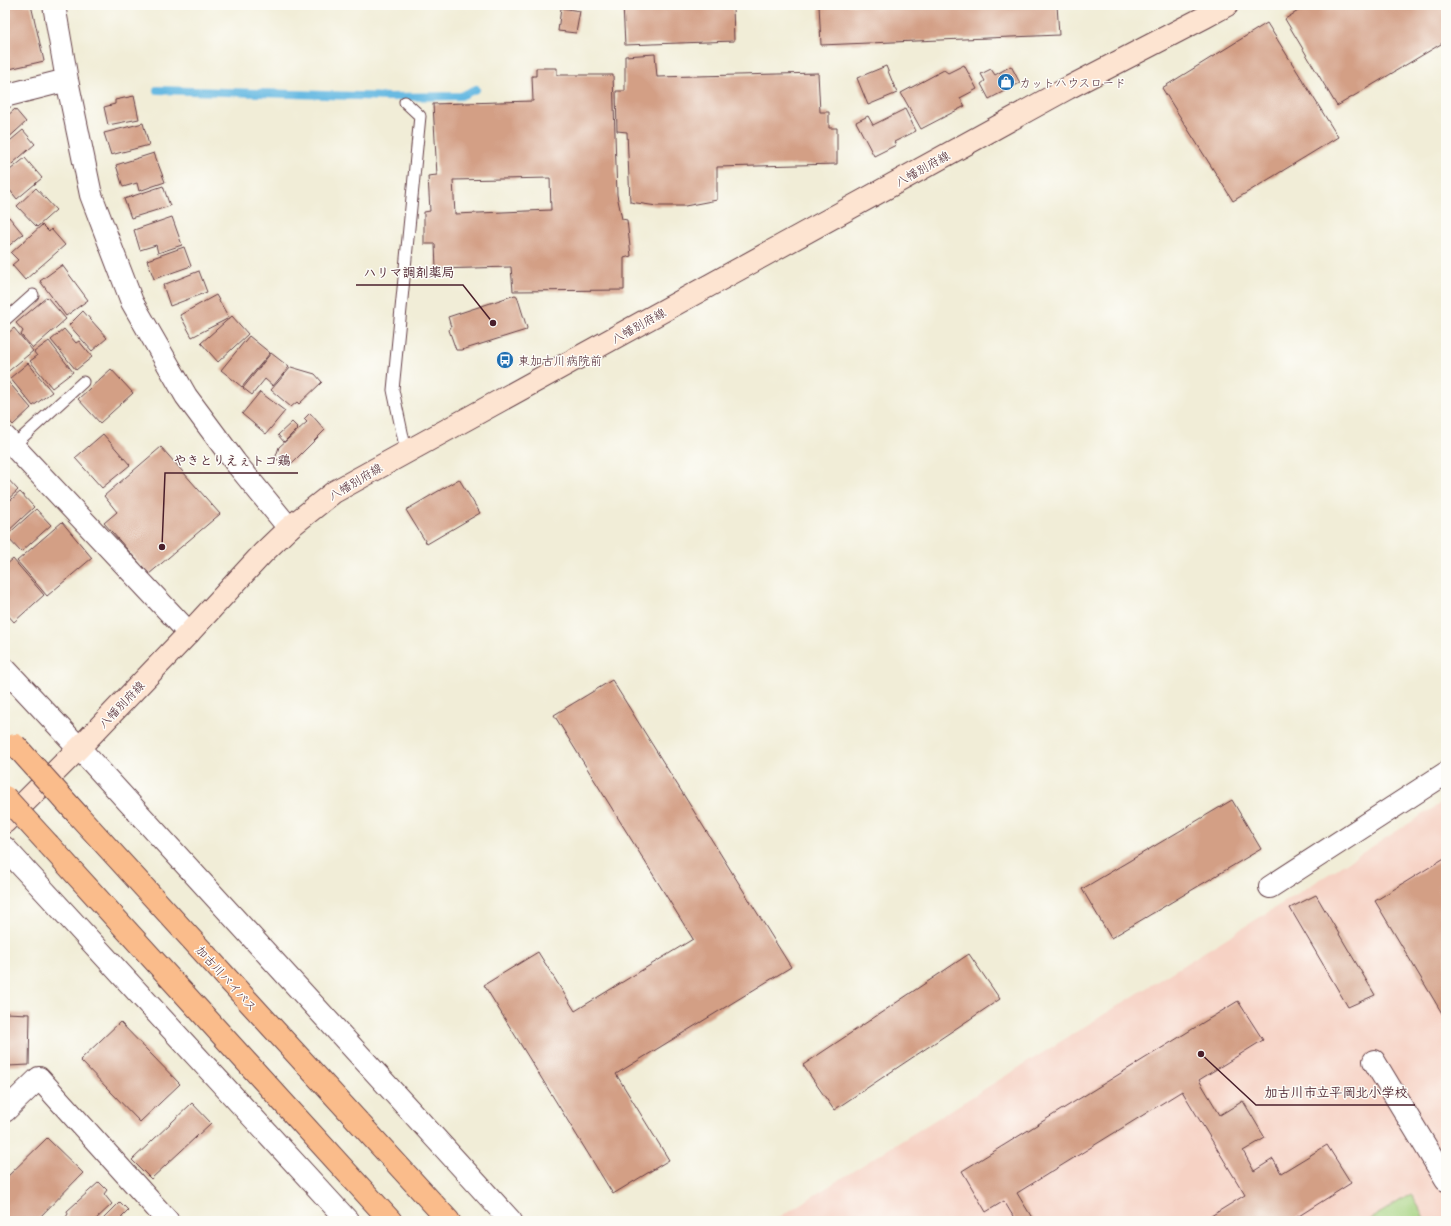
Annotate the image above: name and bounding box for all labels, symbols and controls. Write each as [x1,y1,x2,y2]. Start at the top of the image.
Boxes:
shop icon: カットハウスロード [996,72,1016,92]
place label: カットハウスロード [1019,74,1126,90]
street label: 八幡別府線 [892,146,952,190]
callout: ハリマ調剤薬局 [356,260,463,285]
text: ハリマ調剤薬局 [363,263,455,280]
street label: 八幡別府線 [608,303,668,347]
bus stop icon: 東加古川病院前 [495,350,515,370]
place label: 東加古川病院前 [518,352,602,368]
callout: やきとりえぇトコ鶏 [165,448,298,473]
text: やきとりえぇトコ鶏 [173,451,291,468]
street label: 八幡別府線 [325,459,385,503]
street label: 八幡別府線 [94,677,148,731]
street label: 加古川バイパス [193,942,261,1014]
callout: 加古川市立平岡北小学校 [1256,1080,1415,1105]
text: 加古川市立平岡北小学校 [1264,1083,1408,1100]

